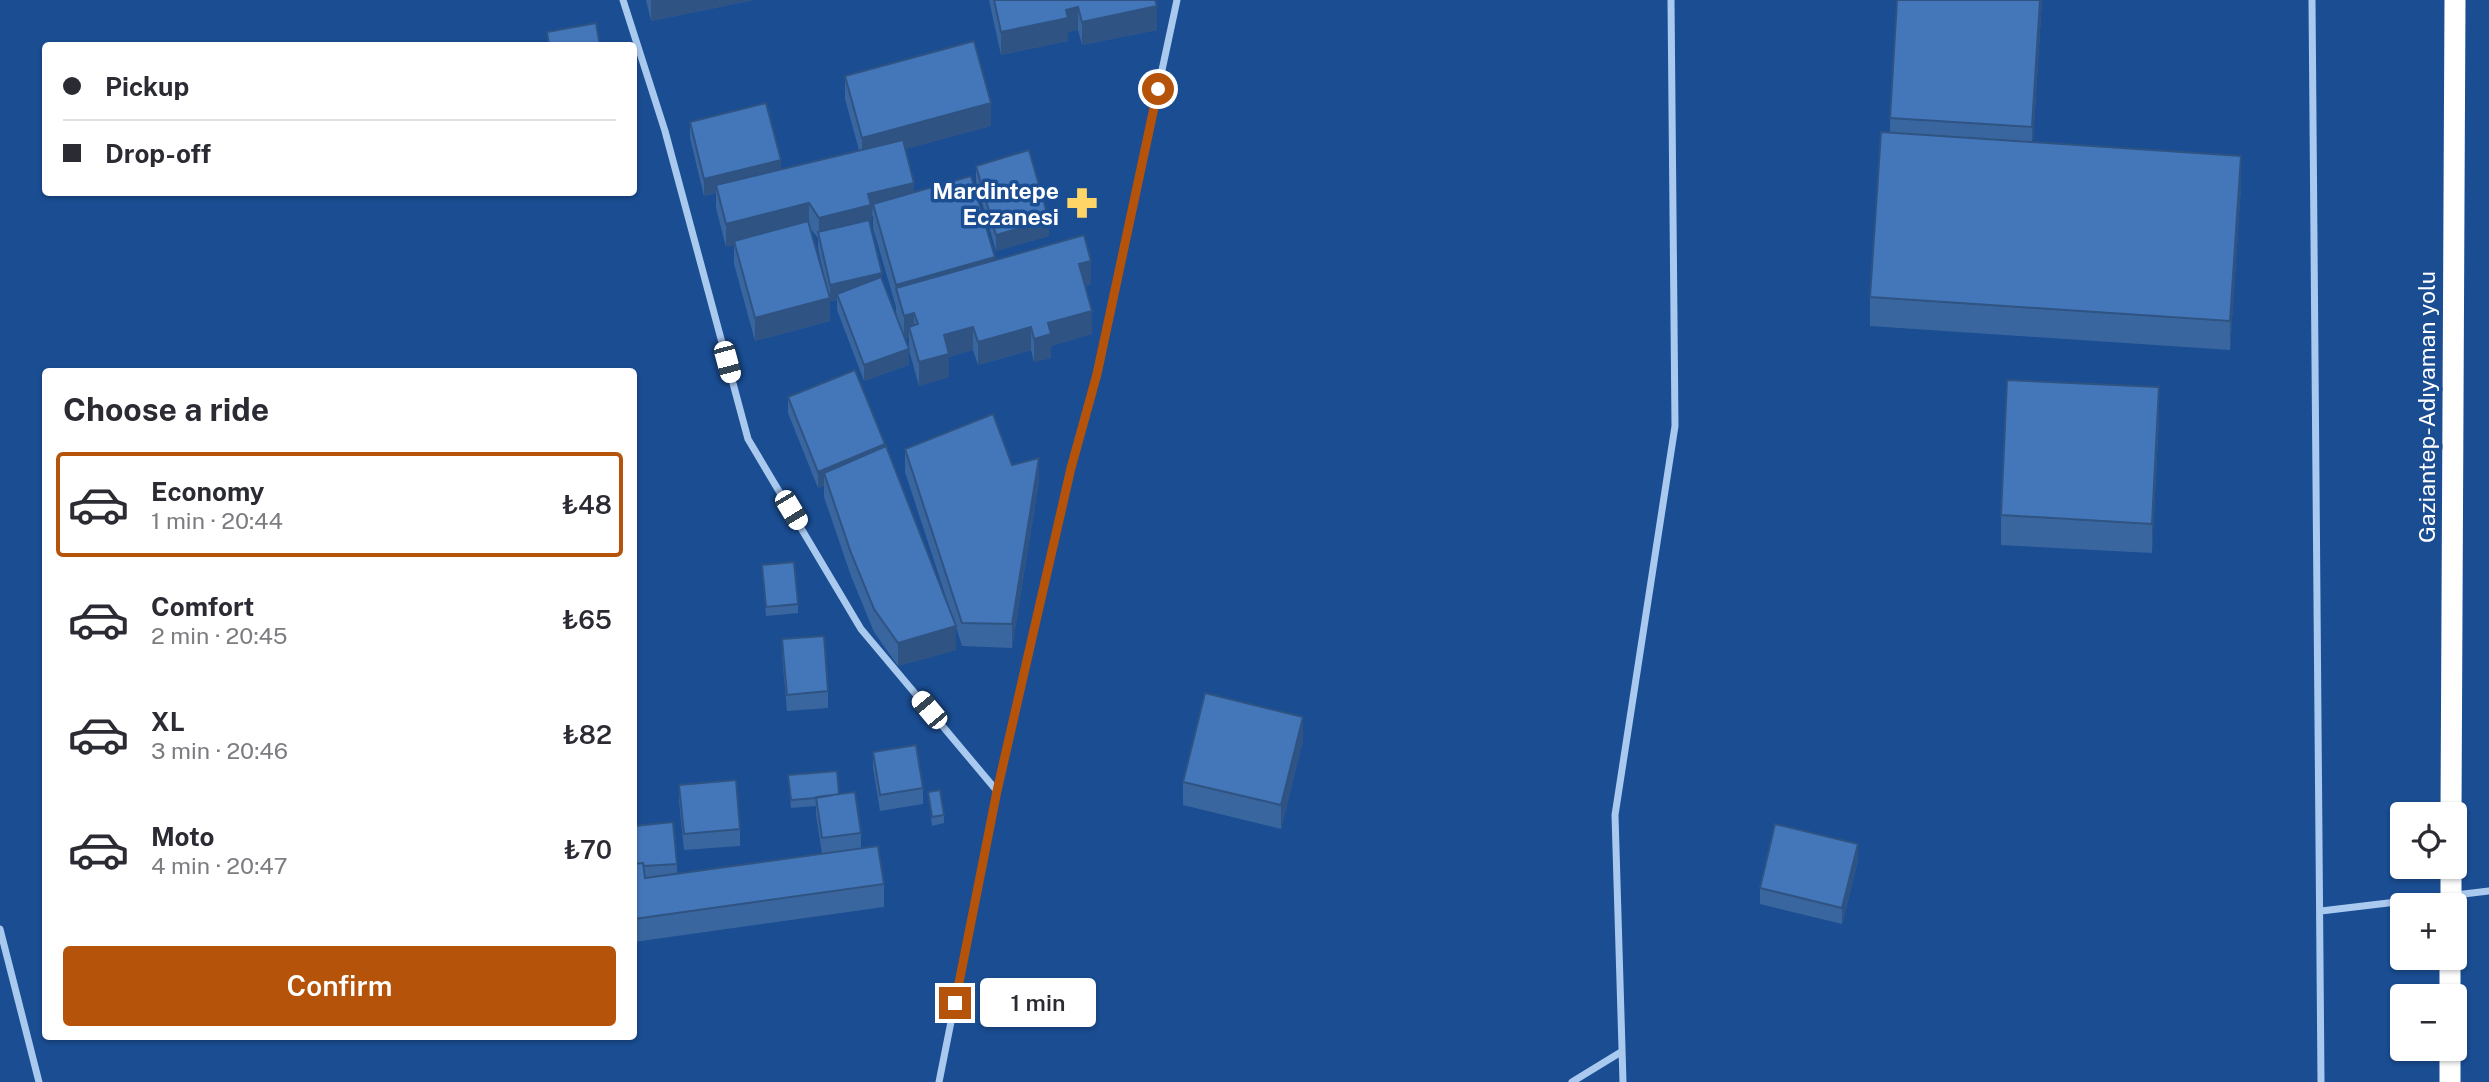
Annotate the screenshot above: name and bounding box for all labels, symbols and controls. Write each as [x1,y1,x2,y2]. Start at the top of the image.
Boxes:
text: Pickup [105,71,189,102]
route start [1142,73,1174,105]
text: Drop-off [105,138,211,169]
place label: Mardintepe Eczanesi [932,177,1059,230]
pharmacy icon: Mardintepe Eczanesi [1065,186,1099,220]
street label: Gaziantep-Adıyaman yolu [2413,271,2440,543]
car [712,339,743,385]
text: Choose a ride [63,391,269,428]
icon: car [67,473,130,536]
text: Economy [151,476,264,507]
car [772,487,811,533]
text: ₺48 [562,489,612,520]
text: 1 min · 20:44 [151,507,283,534]
icon: car [67,588,130,651]
text: Comfort [151,591,254,622]
text: ₺65 [562,604,612,635]
text: 2 min · 20:45 [151,622,287,649]
car [908,687,951,733]
icon: car [67,703,130,766]
text: XL [151,706,185,737]
text: ₺82 [563,719,612,750]
text: 3 min · 20:46 [151,737,288,764]
map controls [2390,802,2467,1061]
button: locate [2390,802,2467,879]
icon: car [67,818,130,881]
text: Moto [151,821,214,852]
text: ₺70 [564,834,612,865]
text: 4 min · 20:47 [151,852,287,879]
button: + [2390,893,2467,970]
button: Confirm [63,946,616,1026]
callout: 1 min [979,978,1095,1028]
button: − [2390,984,2467,1061]
route end [939,987,971,1019]
text: 1 min [1011,989,1065,1016]

